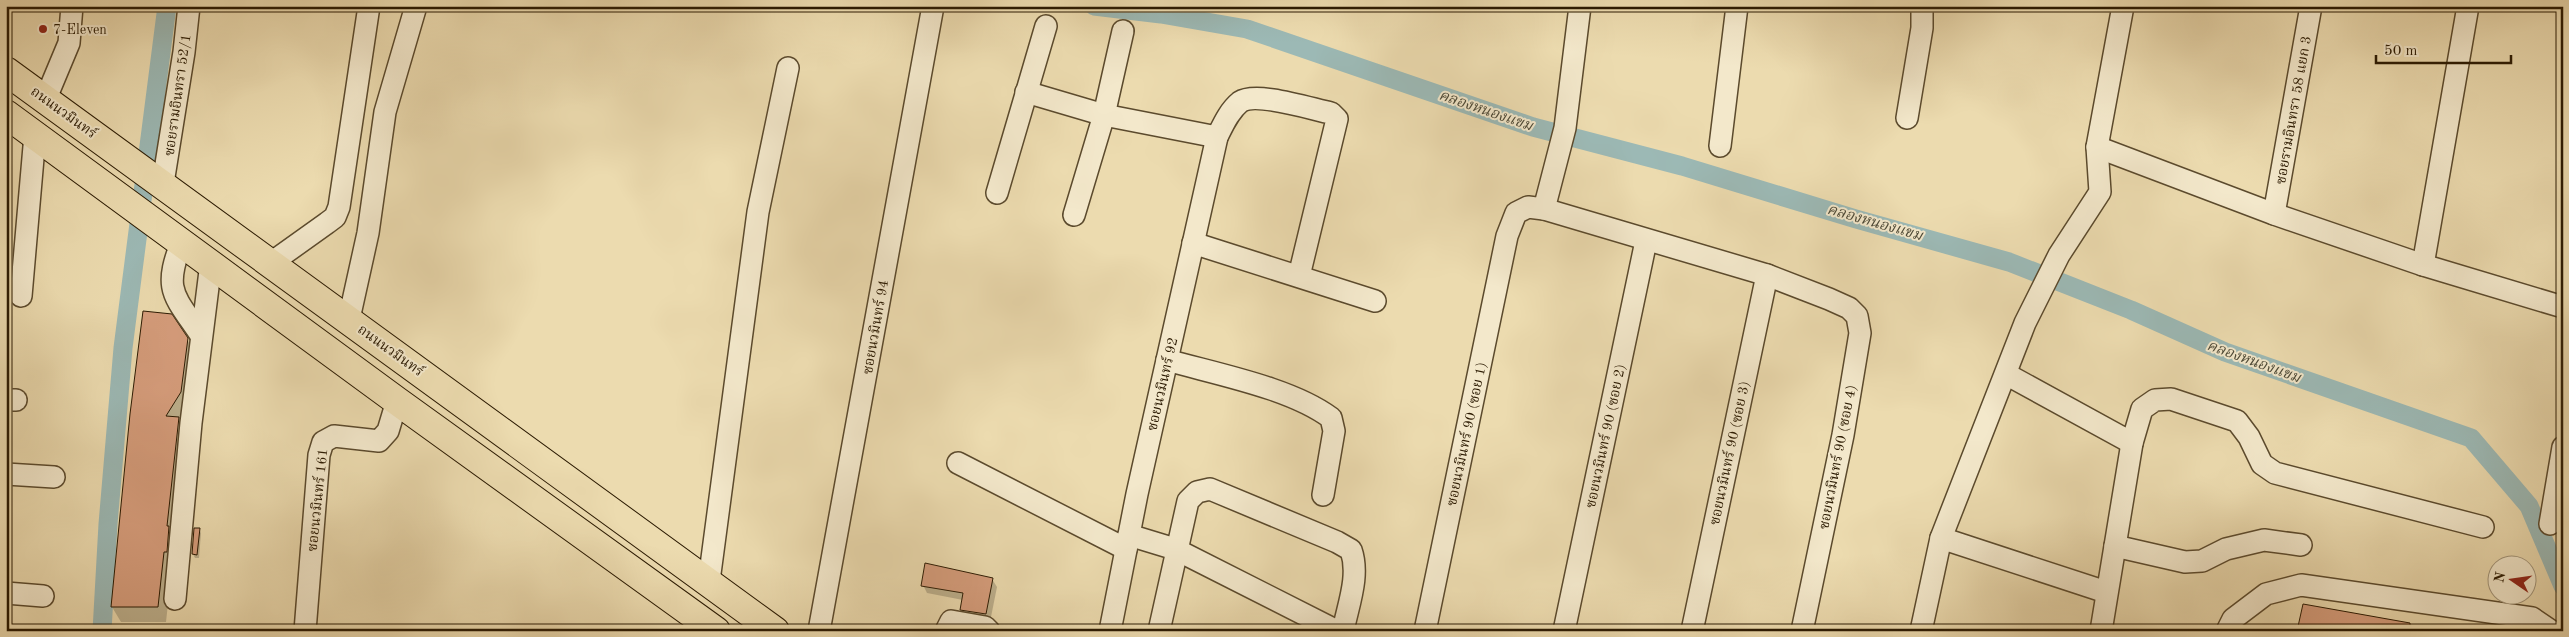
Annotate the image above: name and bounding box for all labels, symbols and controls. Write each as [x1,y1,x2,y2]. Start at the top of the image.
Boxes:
marker: 7-Eleven [37,23,49,35]
place label: 7-Eleven [53,23,107,37]
scale bar [2376,32,2512,64]
street label: ซอยรามอินทรา 52/1 [162,33,193,157]
street label: ซอยรามอินทรา 58 แยก 3 [2273,35,2314,185]
text: 50 m [2384,44,2418,59]
street label: ถนนนวมินทร์ [28,82,101,142]
water label: คลองหนองแขม [1437,88,1536,135]
water label: คลองหนองแขม [1825,203,1925,245]
street label: ซอยนวมินทร์ 94 [858,278,891,375]
street label: ถนนนวมินทร์ [355,320,428,380]
street label: ซอยนวมินทร์ 92 [1142,335,1181,432]
water label: คลองหนองแขม [2205,339,2303,387]
street label: ซอยนวมินทร์ 90 (ซอย 1) [1442,360,1489,507]
street label: ซอยนวมินทร์ 90 (ซอย 2) [1581,362,1628,509]
street label: ซอยนวมินทร์ 90 (ซอย 3) [1705,379,1752,526]
street label: ซอยนวมินทร์ 90 (ซอย 4) [1814,383,1859,531]
street label: ซอยนวมินทร์ 161 [303,448,330,552]
north arrow [2486,554,2536,604]
text: N [2492,570,2508,584]

